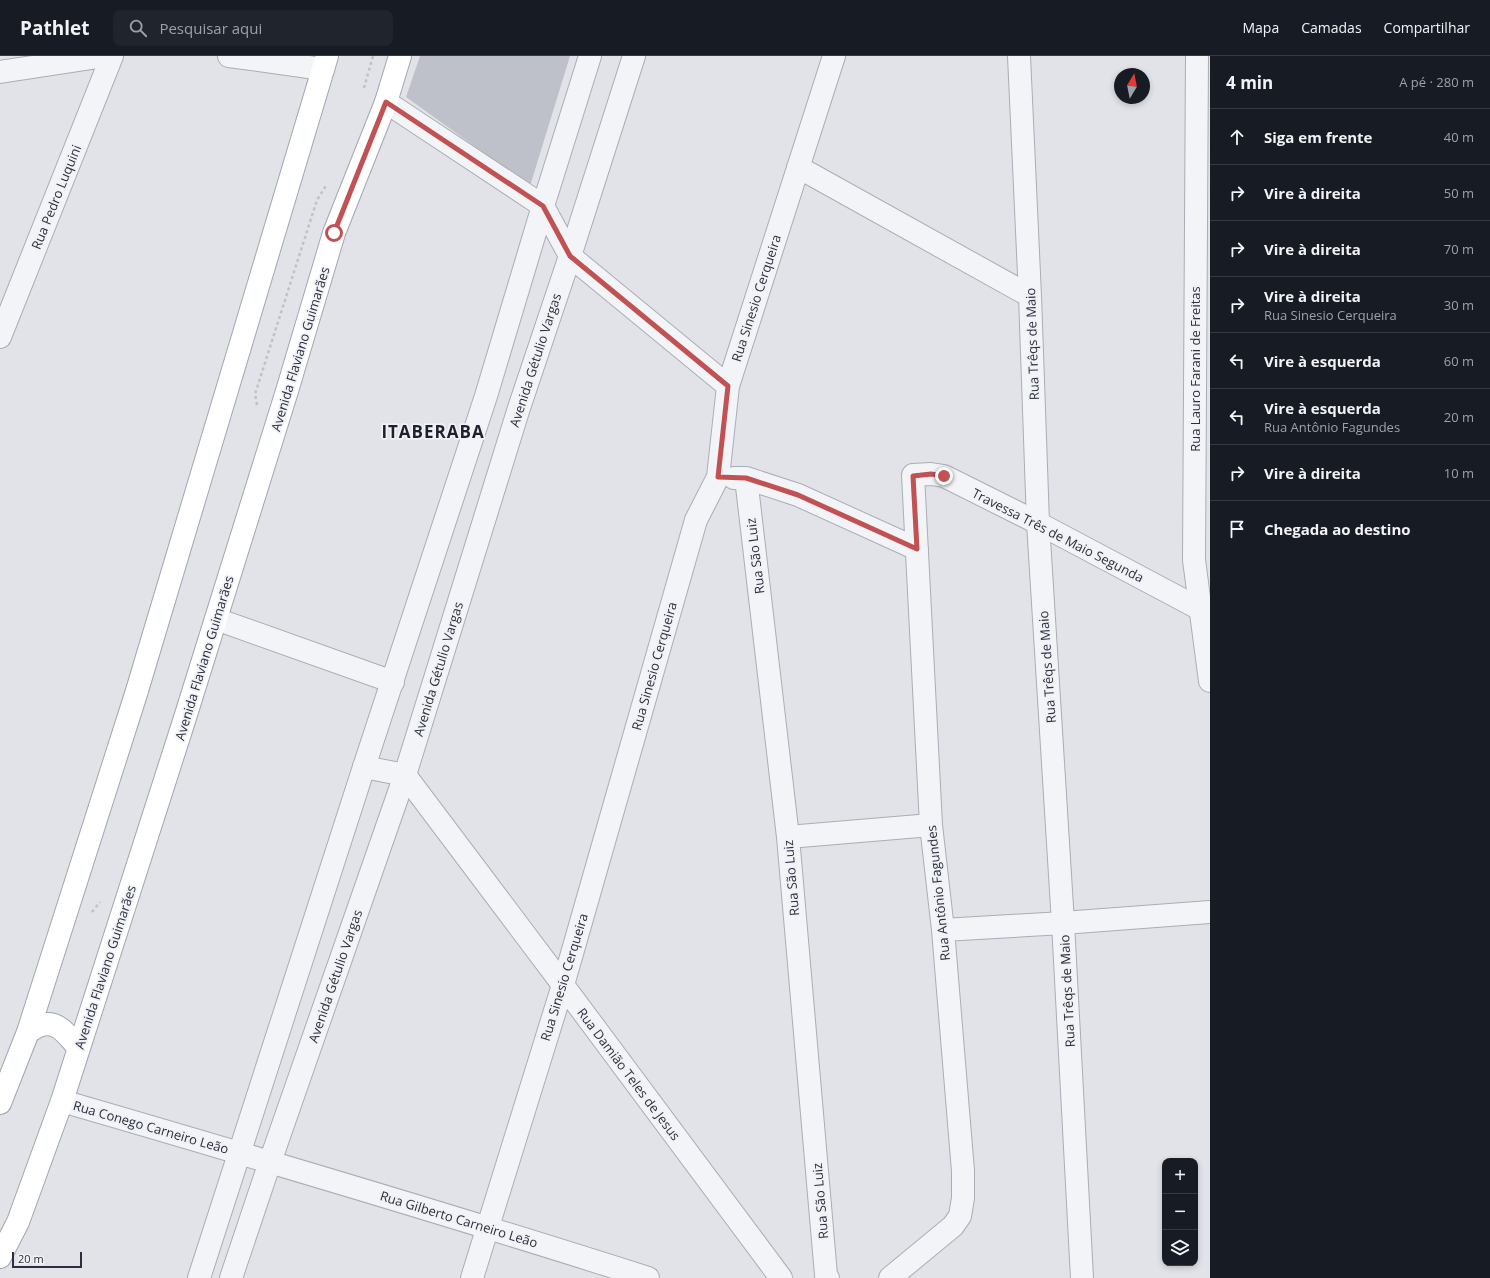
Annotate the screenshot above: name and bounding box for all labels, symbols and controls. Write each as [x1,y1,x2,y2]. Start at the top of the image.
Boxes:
search box [113,10,393,46]
text: Pathlet [20,15,89,41]
icon: search [127,17,149,39]
text: Pesquisar aqui [159,18,262,38]
text: Mapa [1243,18,1279,37]
text: Camadas [1301,18,1362,37]
text: Compartilhar [1384,18,1470,37]
north arrow [1114,68,1150,104]
text: 4 min [1226,71,1273,94]
text: A pé · 280 m [1399,73,1474,91]
icon: ahead [1226,126,1248,148]
text: Siga em frente [1264,127,1372,147]
text: 40 m [1444,128,1474,146]
street label: Rua Pedro Luquini [27,142,85,252]
icon: right [1226,182,1248,204]
text: Vire à direita [1264,183,1361,203]
text: 50 m [1444,184,1474,202]
route start [325,224,343,242]
street label: Rua Sinesio Cerqueira [727,232,785,364]
icon: right [1226,238,1248,260]
text: Vire à direita [1264,239,1361,259]
text: 70 m [1444,240,1474,258]
street label: Avenida Flaviano Guimarães [266,265,334,433]
street label: Rua Lauro Farani de Freitas [1186,286,1204,452]
text: Vire à direita [1264,286,1361,306]
street label: Rua Trêqs de Maio [1021,287,1043,401]
street label: Avenida Gétulio Vargas [505,291,565,429]
icon: right [1226,294,1248,316]
text: 30 m [1444,296,1474,314]
text: Rua Sinesio Cerqueira [1264,306,1397,324]
icon: left [1226,350,1248,372]
text: Vire à esquerda [1264,351,1381,371]
text: 60 m [1444,352,1474,370]
text: Vire à esquerda [1264,398,1381,418]
icon: left [1226,406,1248,428]
text: 20 m [1444,408,1474,426]
text: Rua Antônio Fagundes [1264,418,1400,436]
district label: ITABERABA [381,420,485,443]
icon: right [1226,462,1248,484]
text: Vire à direita [1264,463,1361,483]
text: 10 m [1444,464,1474,482]
route end [935,467,953,485]
street label: Travessa Três de Maio Segunda [969,484,1147,586]
street label: Rua São Luiz [741,517,769,595]
icon: arrive [1226,518,1248,540]
text: Chegada ao destino [1264,519,1411,539]
street label: Avenida Flaviano Guimarães [170,574,238,742]
street label: Avenida Gétulio Vargas [409,600,467,738]
street label: Rua Sinesio Cerqueira [627,600,681,732]
street label: Rua Trêqs de Maio [1034,610,1060,724]
street label: Rua Antônio Fagundes [922,824,954,962]
street label: Rua São Luiz [779,839,803,917]
street label: Avenida Flaviano Guimarães [70,883,140,1051]
street label: Avenida Gétulio Vargas [304,907,366,1045]
street label: Rua Sinesio Cerqueira [536,911,592,1043]
street label: Rua Trêqs de Maio [1055,934,1079,1048]
street label: Rua Damião Teles de Jesus [573,1004,685,1144]
street label: Rua Conego Carneiro Leão [71,1096,231,1158]
map controls [1162,1158,1198,1266]
button: + [1162,1158,1198,1194]
street label: Rua São Luiz [808,1162,832,1240]
street label: Rua Gilberto Carneiro Leão [378,1186,540,1252]
button: − [1162,1194,1198,1230]
button: layers [1162,1230,1198,1266]
scale bar [12,1250,82,1269]
text: 20 m [18,1251,44,1266]

